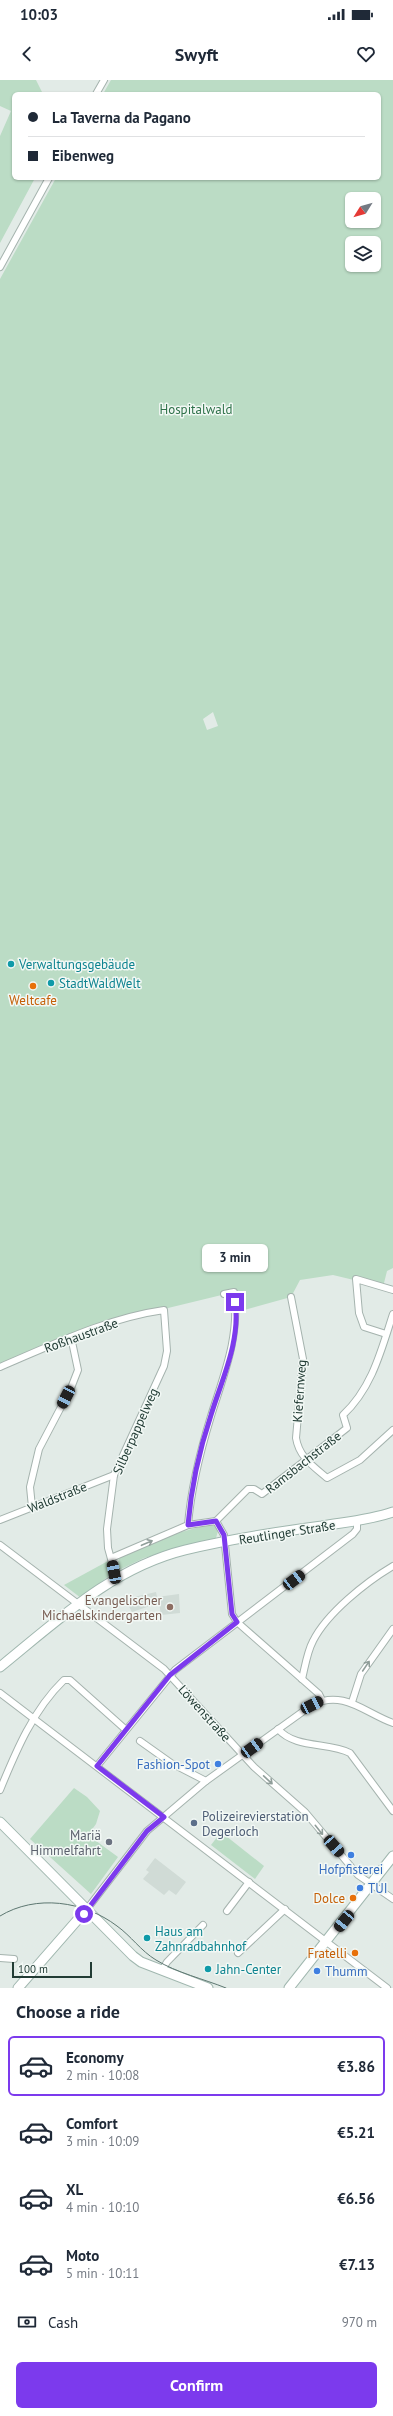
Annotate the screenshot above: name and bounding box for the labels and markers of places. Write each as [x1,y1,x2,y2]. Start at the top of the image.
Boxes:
place label: Verwaltungsgebäude [18,956,135,973]
marker: Verwaltungsgebäude [6,959,16,969]
place label: StadtWaldWelt [59,975,141,992]
marker: StadtWaldWelt [46,978,56,988]
marker: Weltcafe [28,981,38,991]
place label: Weltcafe [9,992,57,1009]
place label: Evangelischer Michaelskindergarten [42,1592,163,1624]
marker: Evangelischer Michaelskindergarten [165,1602,175,1612]
place label: Fashion-Spot [137,1756,211,1773]
marker: Fashion-Spot [213,1759,223,1769]
place label: Polizeirevierstation Degerloch [202,1808,309,1840]
marker: Polizeirevierstation Degerloch [189,1818,199,1828]
place label: Mariä Himmelfahrt [30,1827,102,1859]
marker: Mariä Himmelfahrt [104,1837,114,1847]
marker: Hofpfisterei [346,1850,356,1860]
place label: Hofpfisterei [319,1861,383,1878]
place label: TUI [368,1880,387,1897]
marker: TUI [355,1883,365,1893]
place label: Dolce [314,1890,345,1907]
marker: Dolce [348,1893,358,1903]
place label: Haus am Zahnradbahnhof [155,1923,247,1955]
marker: Haus am Zahnradbahnhof [142,1933,152,1943]
place label: Fratelli [307,1945,347,1962]
marker: Fratelli [350,1948,360,1958]
place label: Jahn-Center [215,1961,282,1978]
place label: Thumm [325,1963,367,1980]
marker: Jahn-Center [203,1964,213,1974]
marker: Thumm [312,1966,322,1976]

